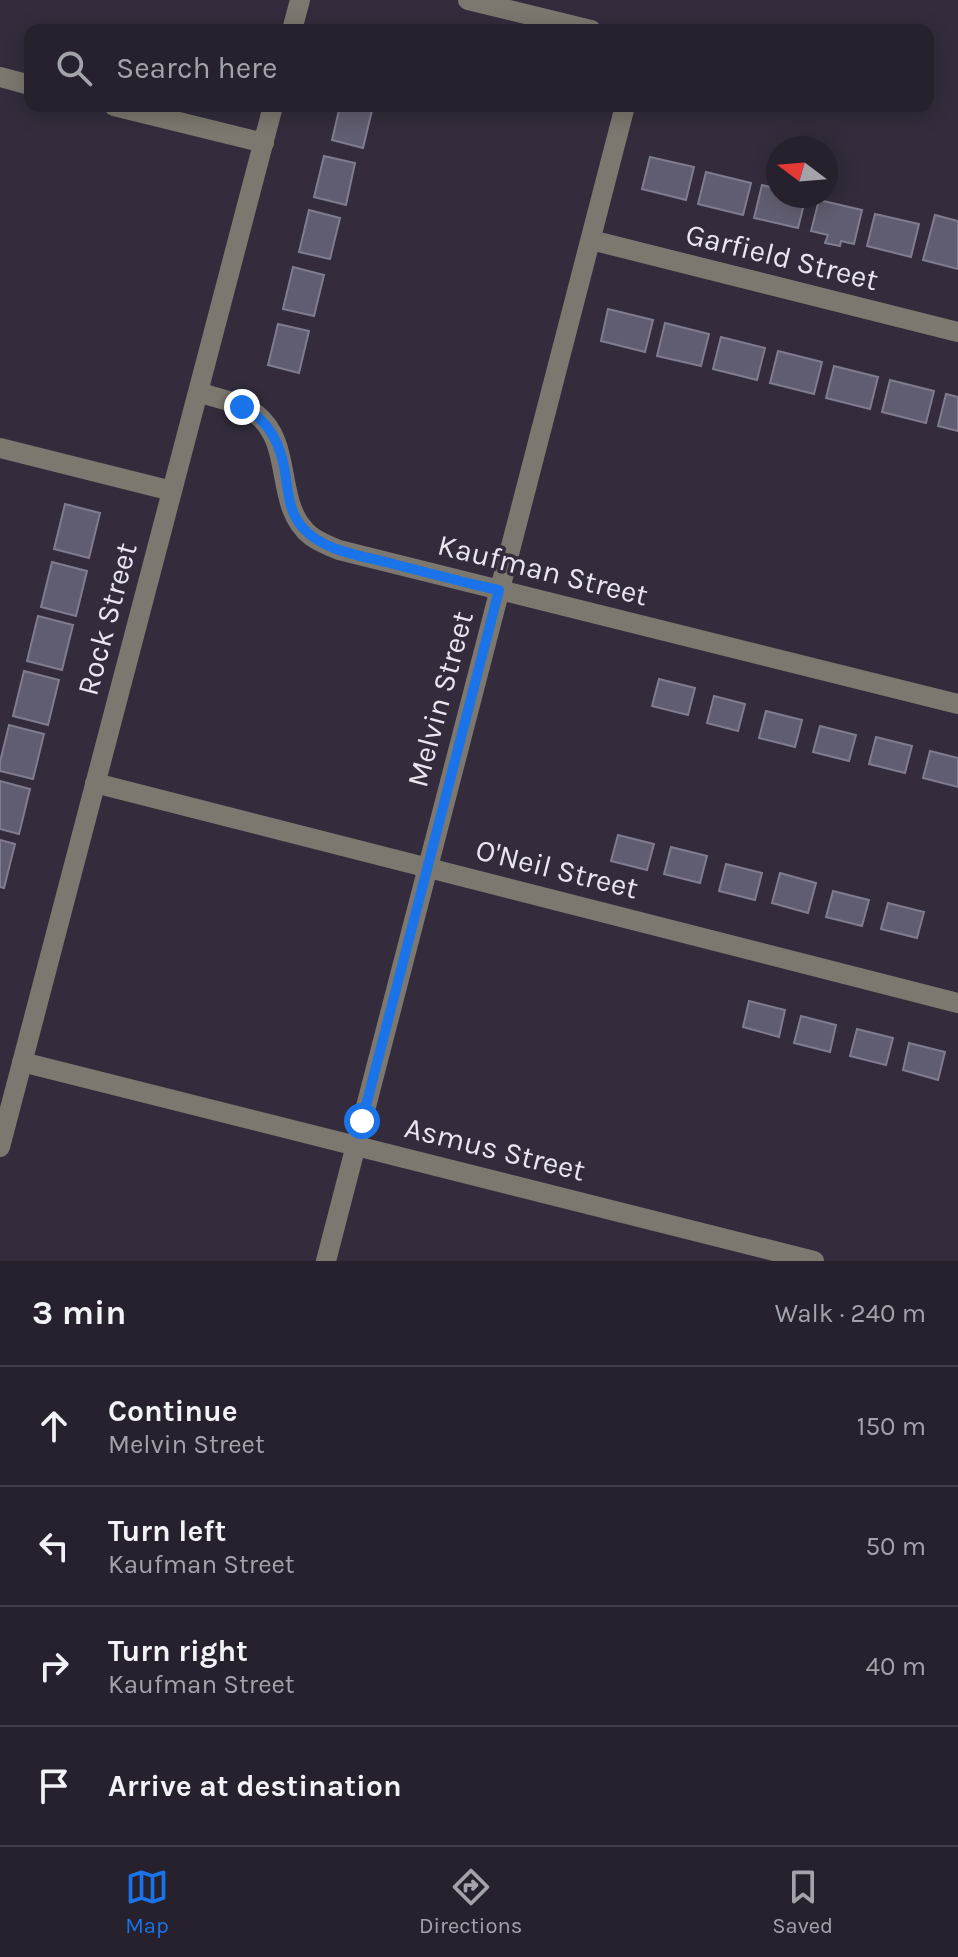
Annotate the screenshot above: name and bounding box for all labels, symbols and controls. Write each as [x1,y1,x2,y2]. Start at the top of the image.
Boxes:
search box [24,24,934,112]
icon: search [52,46,96,90]
text: Search here [116,50,277,86]
north arrow [766,136,838,208]
street label: Garfield Street [682,216,882,298]
route end [224,389,260,425]
street label: Kaufman Street [434,526,652,614]
street label: Rock Street [69,539,145,699]
street label: Melvin Street [399,607,481,791]
street label: O'Neil Street [472,831,642,907]
route start [344,1103,380,1139]
street label: Asmus Street [401,1109,589,1189]
text: 3 min [32,1293,126,1333]
text: Walk · 240 m [775,1298,926,1329]
text: Continue [108,1393,238,1429]
icon: ahead [32,1404,76,1448]
text: 150 m [857,1411,926,1442]
text: Melvin Street [108,1429,265,1460]
text: Turn left [108,1513,226,1549]
icon: left [32,1524,76,1568]
text: 50 m [865,1531,926,1562]
text: Kaufman Street [108,1549,295,1580]
text: Turn right [108,1633,248,1669]
icon: right [32,1644,76,1688]
text: 40 m [866,1651,926,1682]
text: Kaufman Street [108,1669,295,1700]
icon: arrive [32,1764,76,1808]
text: Arrive at destination [108,1768,402,1804]
tab: Map [125,1865,169,1939]
tab: Directions [419,1865,522,1939]
tab: Saved [772,1865,833,1939]

